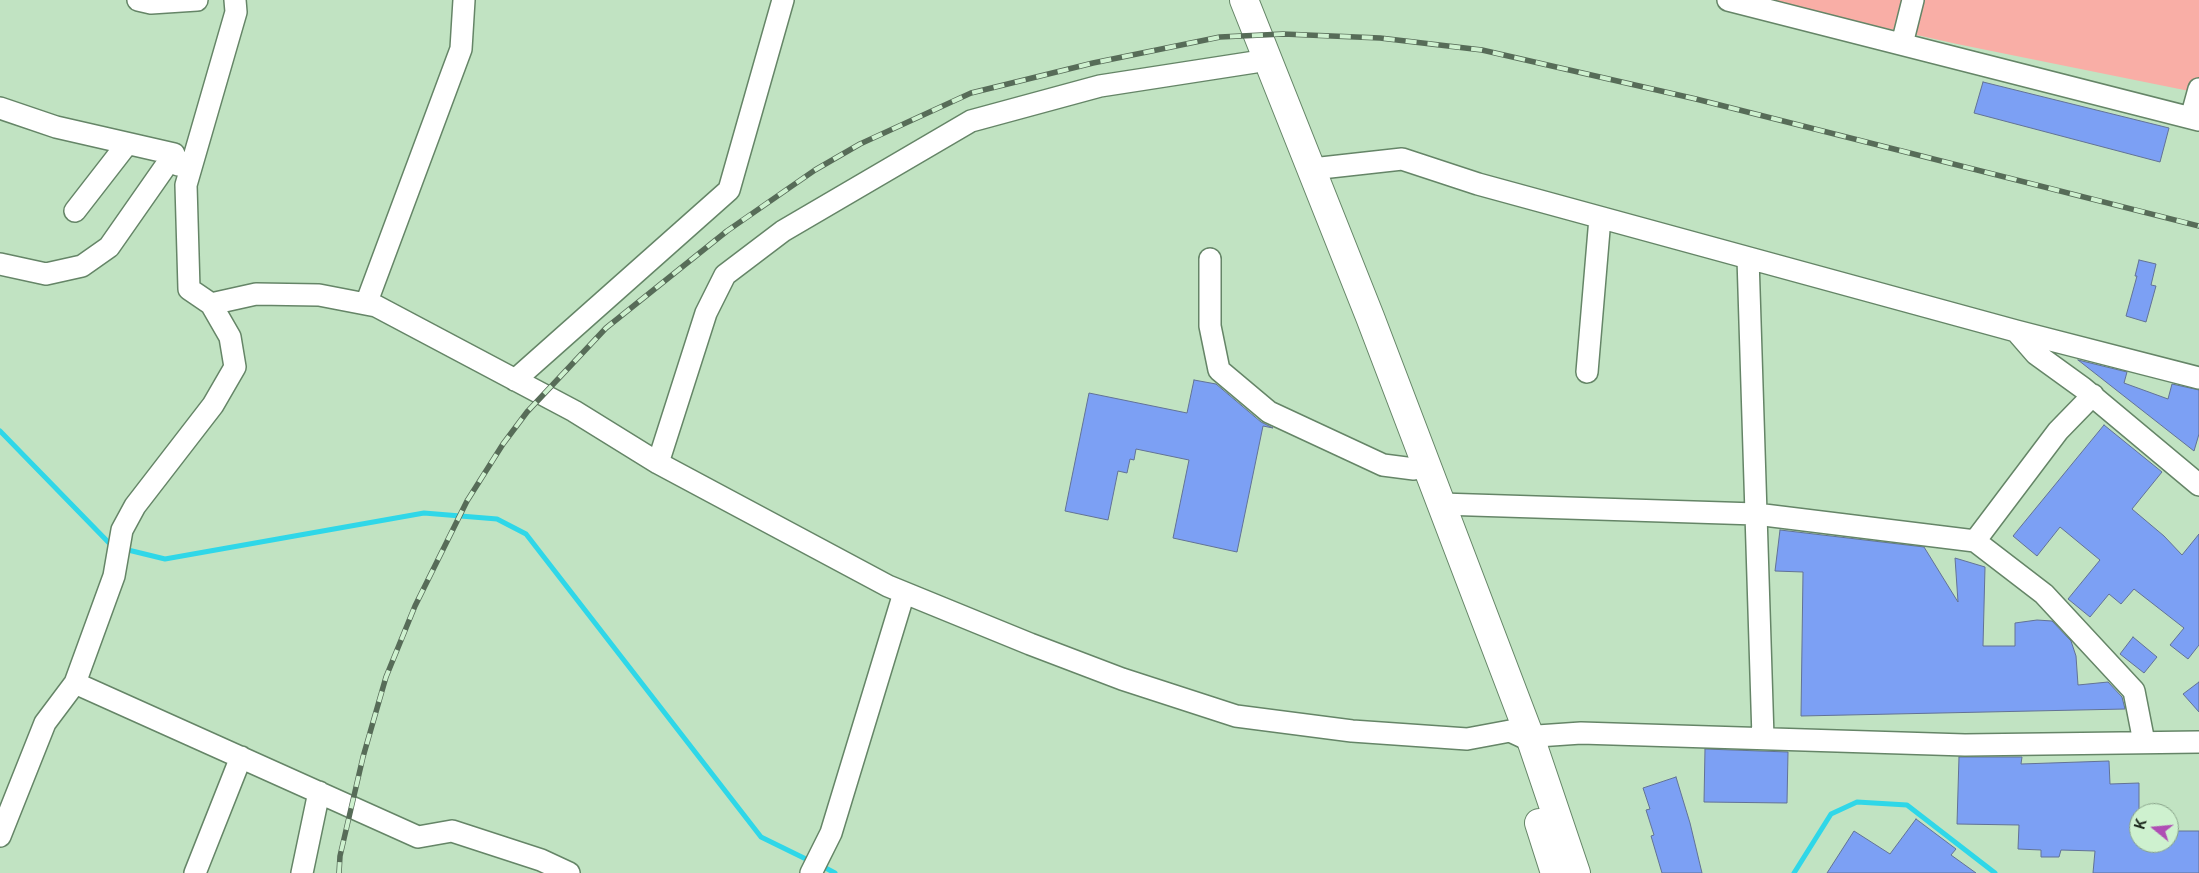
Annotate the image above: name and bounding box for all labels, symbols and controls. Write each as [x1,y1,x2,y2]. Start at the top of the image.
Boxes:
north arrow [2129,803,2179,853]
text: K [2131,816,2150,831]

